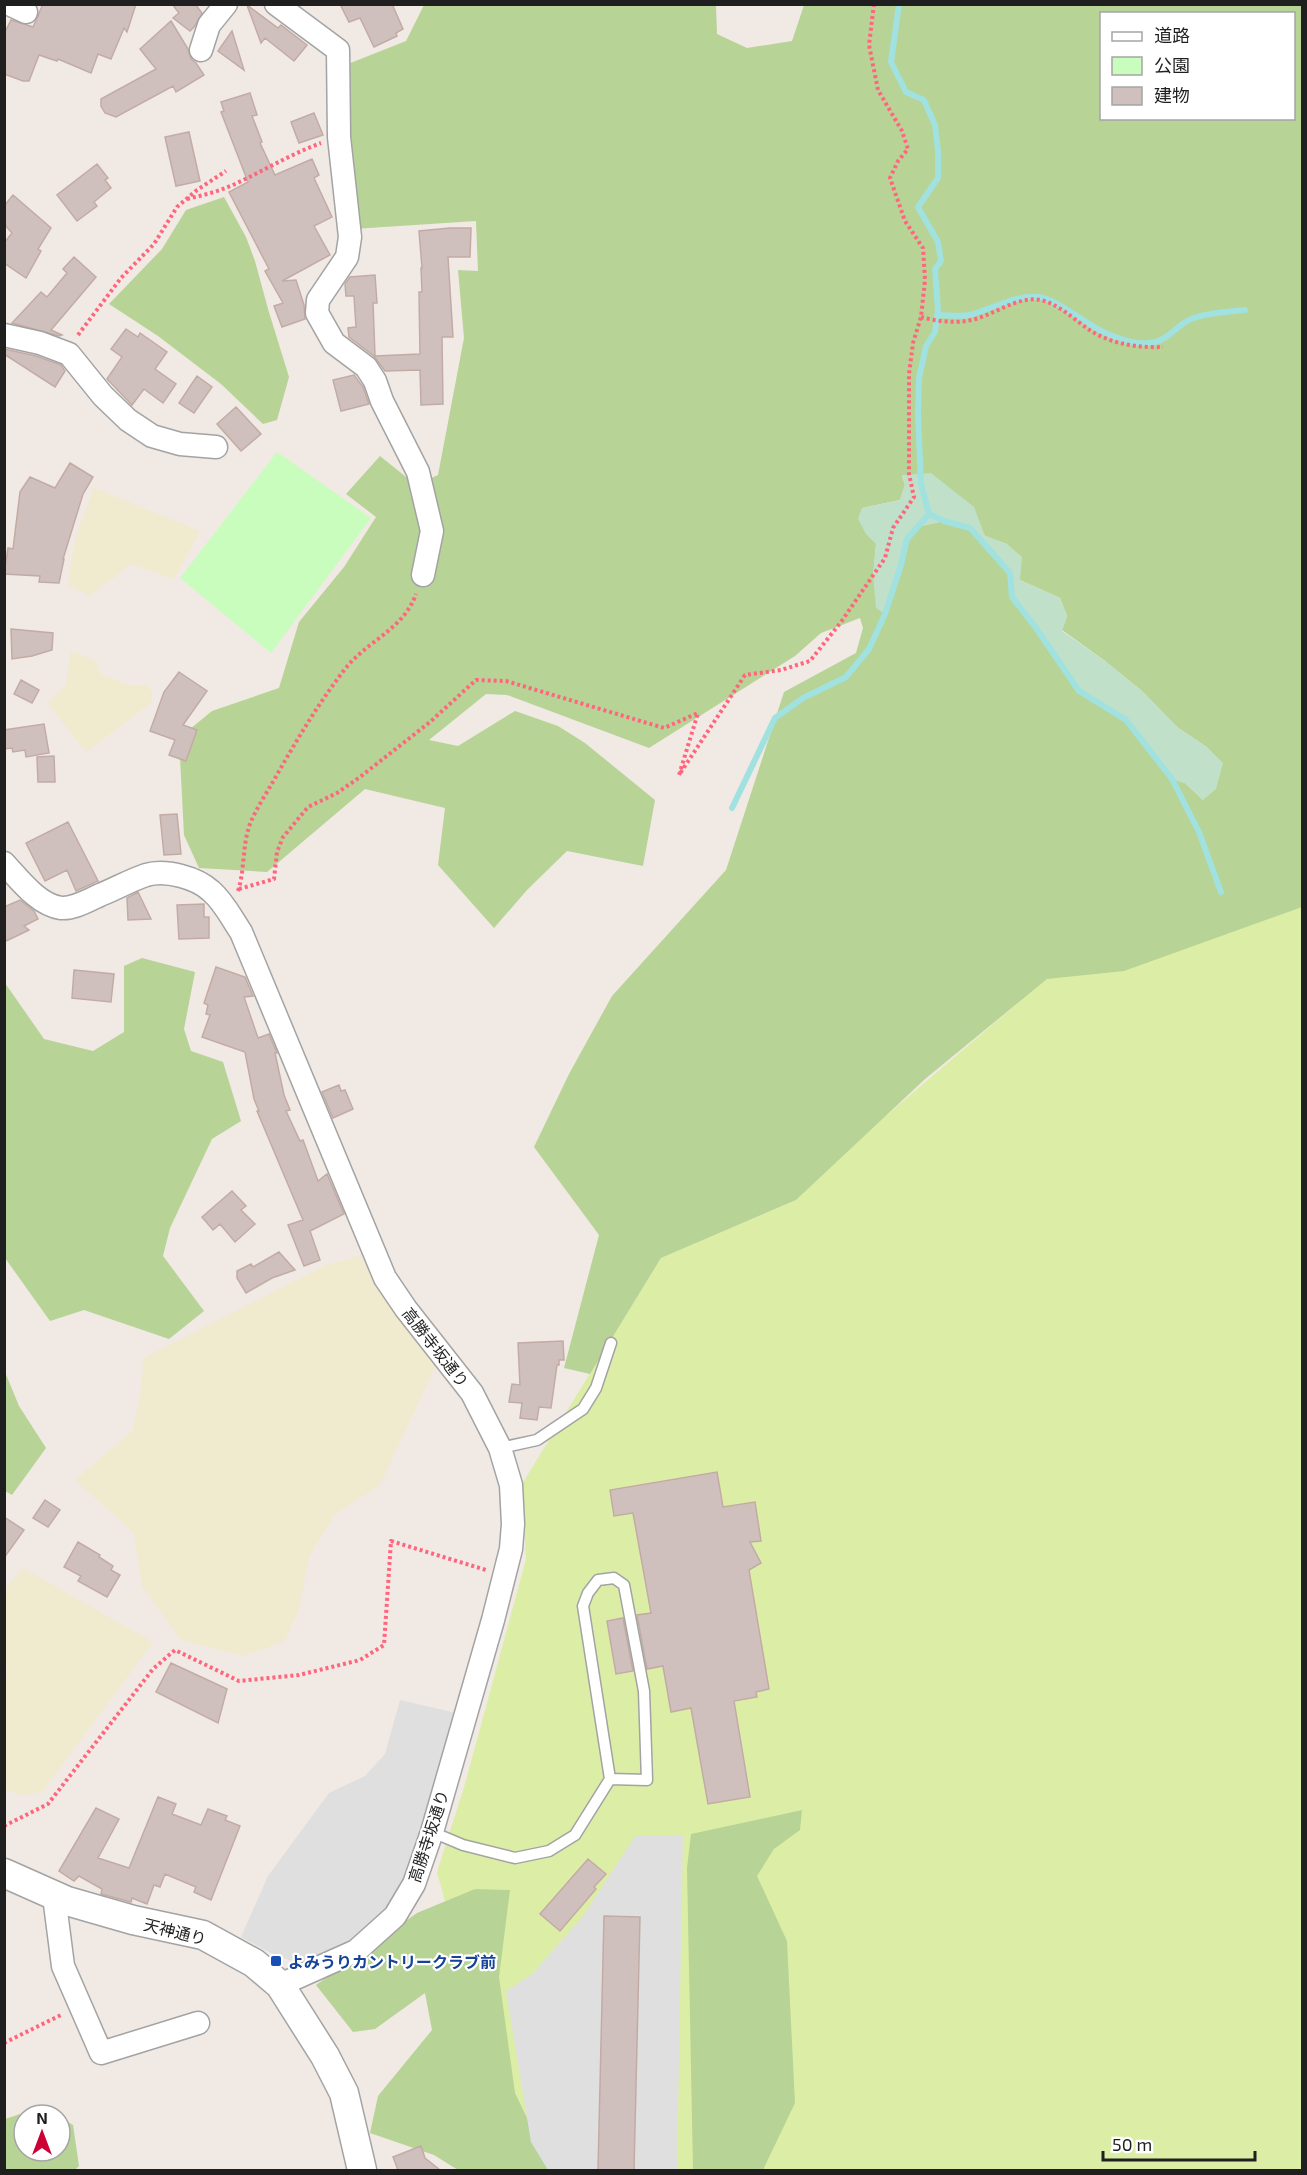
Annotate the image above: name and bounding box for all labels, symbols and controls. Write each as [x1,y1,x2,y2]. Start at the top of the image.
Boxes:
legend [1100,12,1295,120]
text: 道路 [1154,24,1190,46]
text: 公園 [1154,54,1190,76]
text: 建物 [1154,84,1190,106]
street label: 高勝寺坂通り [399,1303,473,1391]
street label: 高勝寺坂通り [404,1787,452,1885]
street label: 天神通り [142,1914,208,1948]
place label: よみうりカントリークラブ前 [288,1952,496,1971]
marker: よみうりカントリークラブ前 [269,1954,283,1968]
north arrow [12,2103,72,2163]
text: N [36,2108,48,2127]
scale bar [1103,2124,1254,2162]
text: 50 m [1112,2133,1152,2155]

